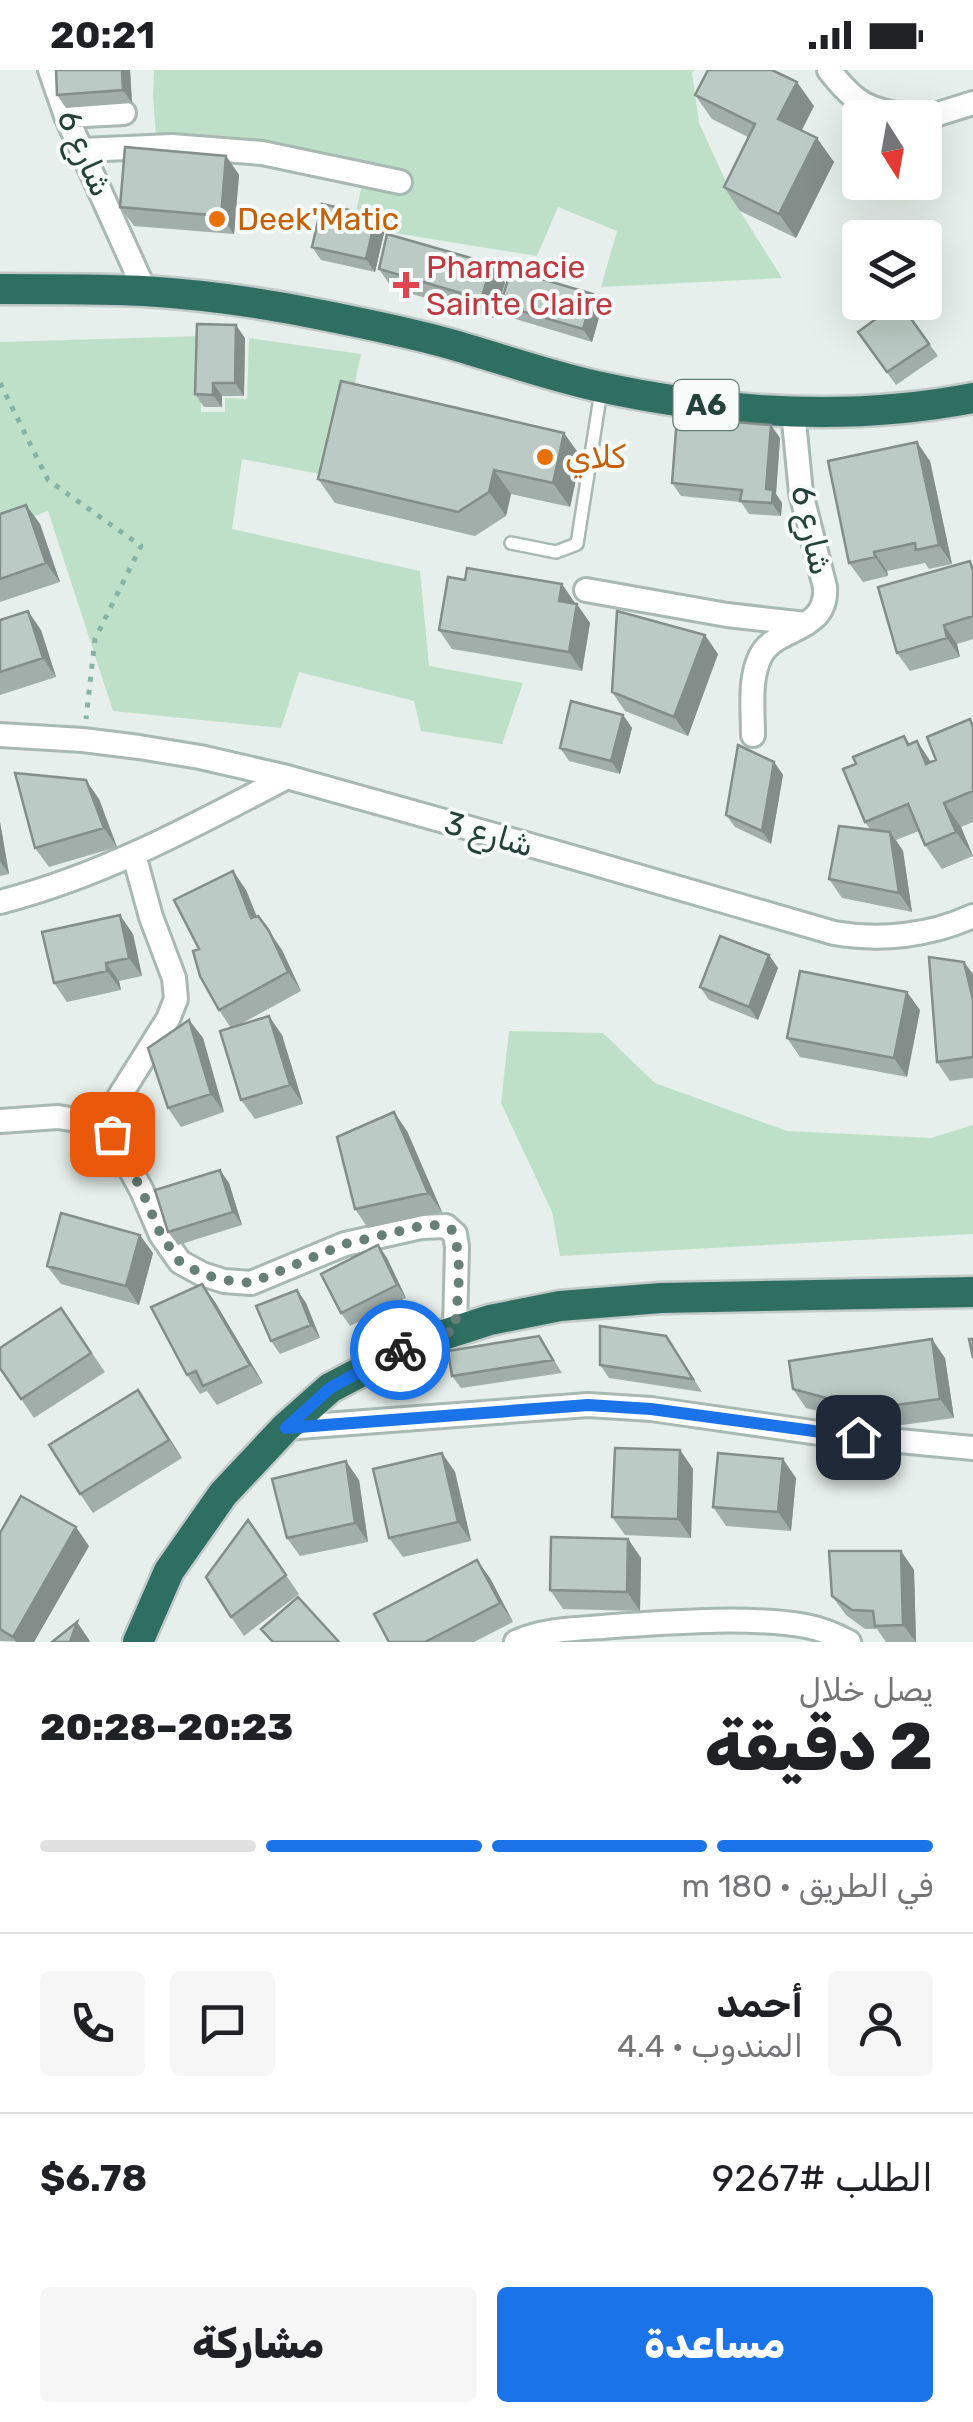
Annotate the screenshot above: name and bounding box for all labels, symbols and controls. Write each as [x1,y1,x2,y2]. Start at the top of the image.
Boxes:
text: 20:21 [50,12,155,58]
north arrow [842,100,942,200]
map controls [842,100,942,320]
street label: شارع 6 [46,104,121,203]
place label: Deek'Matic [237,200,399,238]
marker: Deek'Matic [206,208,228,230]
button: layers [842,220,942,320]
place label: Pharmacie Sainte Claire [426,248,613,323]
marker: Pharmacie Sainte Claire [395,274,417,296]
road number: A6 [674,380,738,430]
place label: كلاي [565,438,627,479]
marker: كلاي [534,446,556,468]
street label: شارع 6 [780,481,841,579]
street label: شارع 3 [439,803,538,868]
pin [70,1092,155,1177]
icon: bag [85,1107,140,1162]
courier [350,1300,450,1400]
icon: bike [373,1323,428,1378]
pin [816,1395,901,1480]
icon: home [831,1410,886,1465]
text: يصل خلال [799,1671,933,1709]
text: 20:23–20:28 [40,1704,293,1750]
text: 2 دقيقة [705,1708,933,1785]
text: في الطريق · 180 m [682,1867,933,1905]
button: phone [40,1971,145,2076]
button: chat [170,1971,275,2076]
button: person [828,1971,933,2076]
text: أحمد [716,1981,803,2027]
text: المندوب · 4.4 [617,2027,803,2065]
text: $6.78 [40,2155,147,2201]
text: الطلب #9267 [712,2155,933,2201]
button: مشاركة [40,2287,477,2402]
button: مساعدة [497,2287,933,2402]

